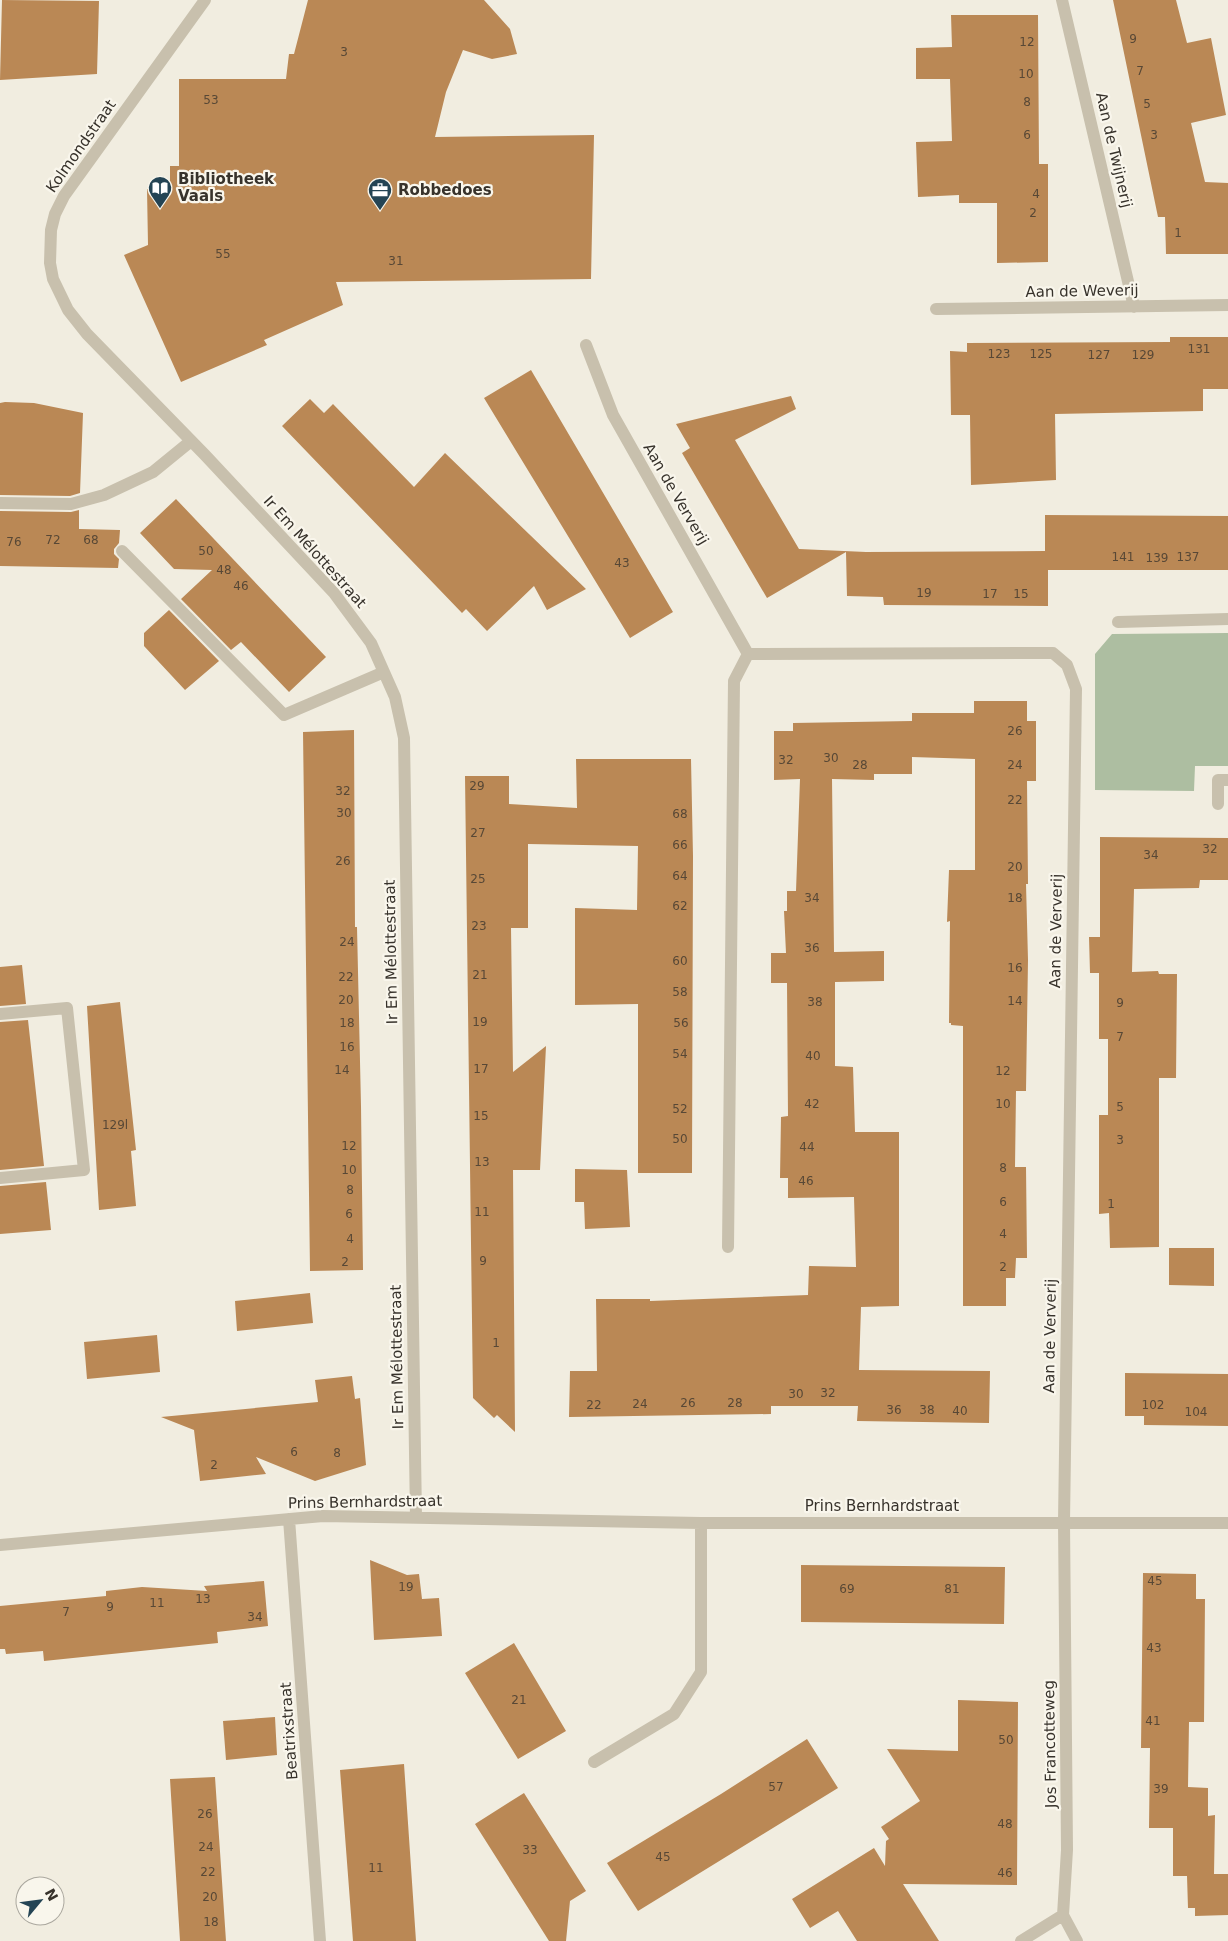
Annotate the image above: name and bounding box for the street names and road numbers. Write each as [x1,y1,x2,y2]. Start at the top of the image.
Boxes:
street label: Aan de Twijnerij [1092,91,1136,209]
street label: Kolmondstraat [42,96,120,196]
street label: Aan de Weverij [1025,281,1139,301]
street label: Aan de Ververij [640,440,712,548]
street label: Ir Em Mélottestraat [260,492,370,612]
street label: Aan de Ververij [1046,874,1066,988]
street label: Ir Em Mélottestraat [381,879,401,1025]
street label: Aan de Ververij [1040,1279,1060,1393]
street label: Ir Em Mélottestraat [387,1284,407,1430]
street label: Prins Bernhardstraat [288,1492,442,1512]
street label: Prins Bernhardstraat [805,1497,959,1515]
street label: Jos Francotteweg [1040,1680,1060,1809]
street label: Beatrixstraat [277,1681,301,1780]

